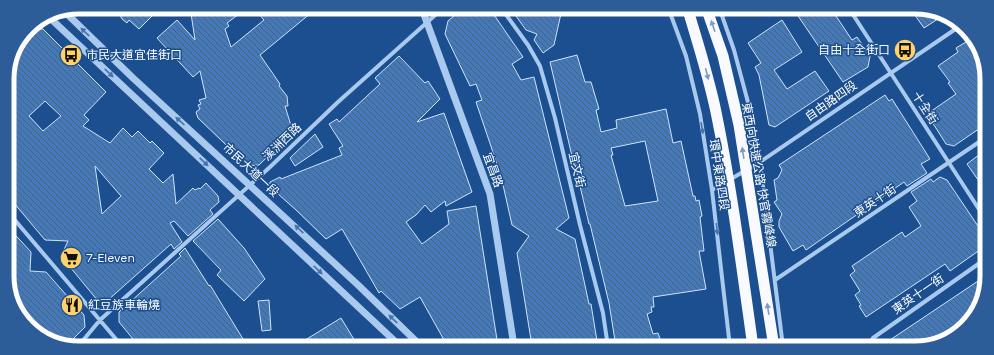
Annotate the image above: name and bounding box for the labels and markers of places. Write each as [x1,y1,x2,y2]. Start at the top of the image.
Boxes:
bus stop icon: 自由十全街口 [892,37,918,63]
bus stop icon: 市民大道宜佳街口 [58,42,84,68]
place label: 自由十全街口 [818,42,890,58]
place label: 市民大道宜佳街口 [86,47,182,63]
supermarket icon: 7-Eleven [58,245,84,271]
place label: 7-Eleven [86,250,135,266]
restaurant icon: 紅豆族車輪燒 [59,292,85,318]
place label: 紅豆族車輪燒 [88,297,160,313]

